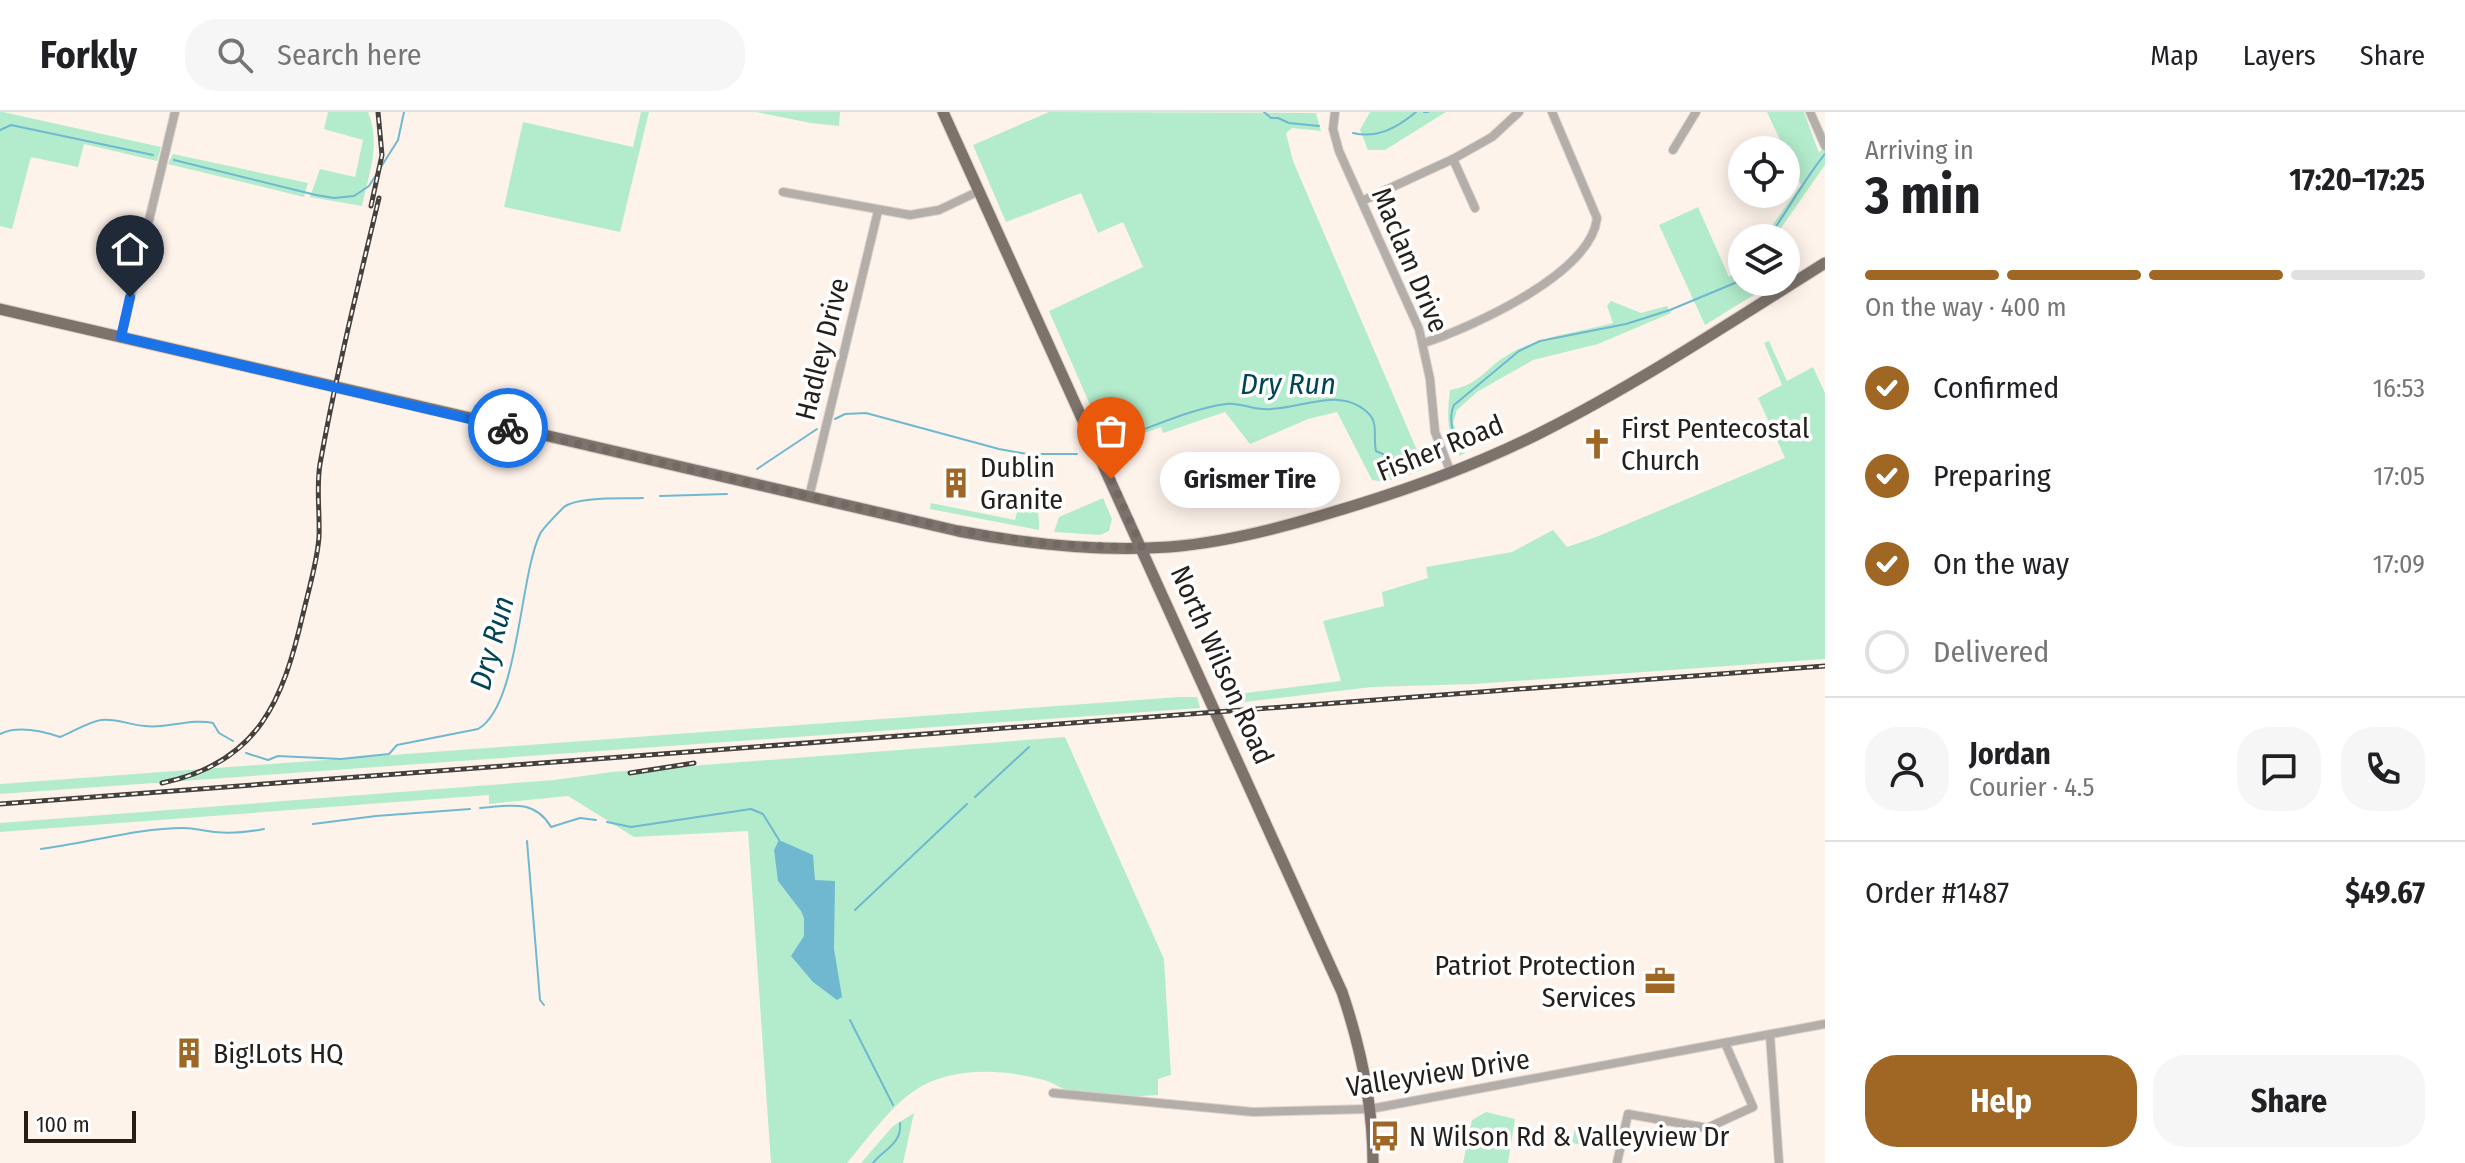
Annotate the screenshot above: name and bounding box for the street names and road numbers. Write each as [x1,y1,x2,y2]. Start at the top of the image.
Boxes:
street label: Maclam Drive [1365,183,1455,337]
street label: Hadley Drive [788,275,856,423]
street label: Fisher Road [1372,408,1508,488]
street label: North Wilson Road [1164,561,1280,769]
street label: Valleyview Drive [1344,1042,1532,1104]

